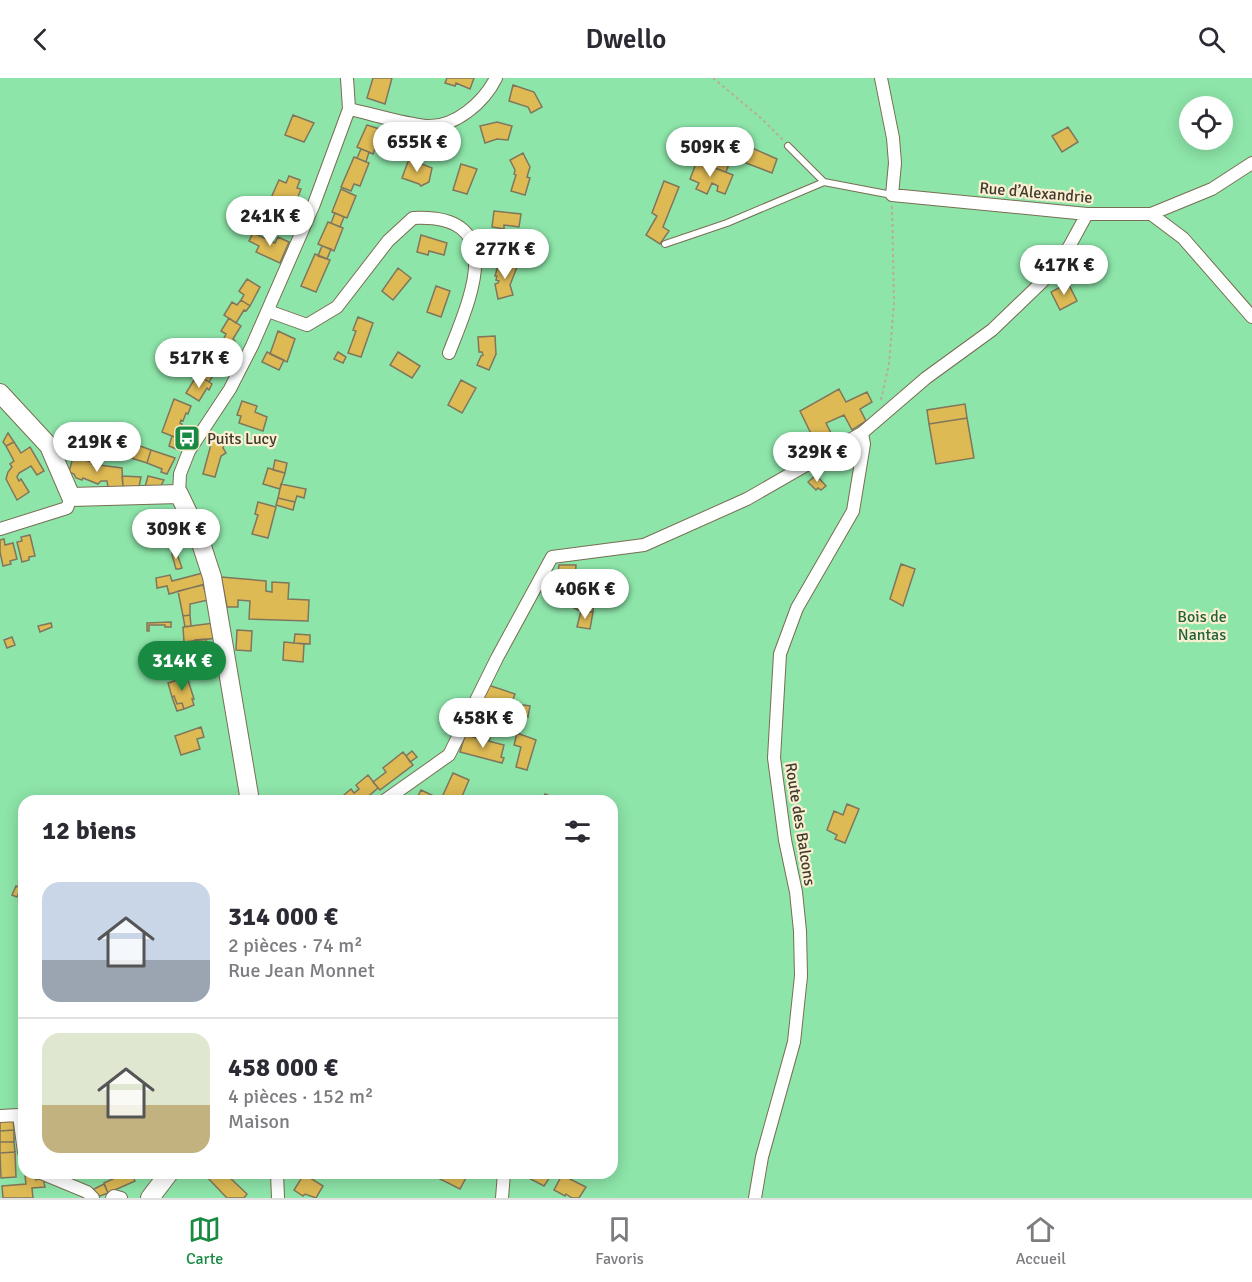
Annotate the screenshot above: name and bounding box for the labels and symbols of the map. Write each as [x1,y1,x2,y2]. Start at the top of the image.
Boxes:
pin: 655K € [368,122,466,173]
pin: 509K € [661,127,759,178]
street label: Rue d’Alexandrie [979,178,1093,208]
pin: 241K € [221,196,319,247]
pin: 277K € [456,229,554,280]
pin: 417K € [1015,245,1113,296]
pin: 517K € [150,338,248,389]
pin: 219K € [48,422,146,473]
bus stop icon: Puits Lucy [172,423,202,453]
place label: Puits Lucy [207,429,277,449]
pin: 329K € [768,432,866,483]
pin: 309K € [127,509,225,560]
pin: 406K € [536,569,634,620]
park label: Bois de Nantas [1177,607,1227,645]
pin: 314K € [133,641,231,692]
pin: 458K € [434,698,532,749]
street label: Route des Balcons [780,761,820,887]

